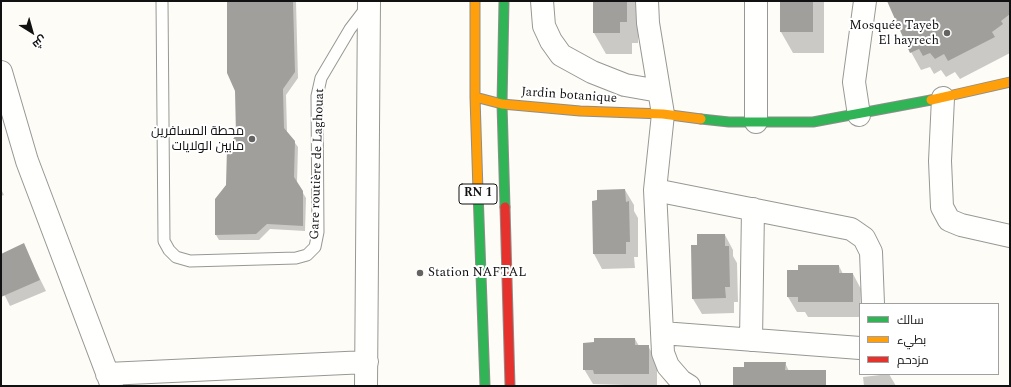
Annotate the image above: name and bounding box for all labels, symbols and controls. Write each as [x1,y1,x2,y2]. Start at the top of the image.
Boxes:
north arrow [12,12,52,52]
place label: Mosquée Tayeb El hayrech [849,18,939,49]
marker: Mosquée Tayeb El hayrech [942,28,952,38]
text: ش [29,31,50,53]
street label: Jardin botanique [521,85,617,107]
street label: Gare routière de Laghouat [308,88,328,240]
place label: محطة المسافرين مابين الولايات [151,124,244,155]
marker: محطة المسافرين مابين الولايات [247,134,257,144]
road number: RN 1 [459,184,497,204]
place label: Station NAFTAL [428,265,527,281]
marker: Station NAFTAL [415,268,425,278]
legend [859,303,999,375]
text: سالك [897,311,924,330]
text: بطيء [897,331,926,350]
text: مزدحم [897,351,929,370]

